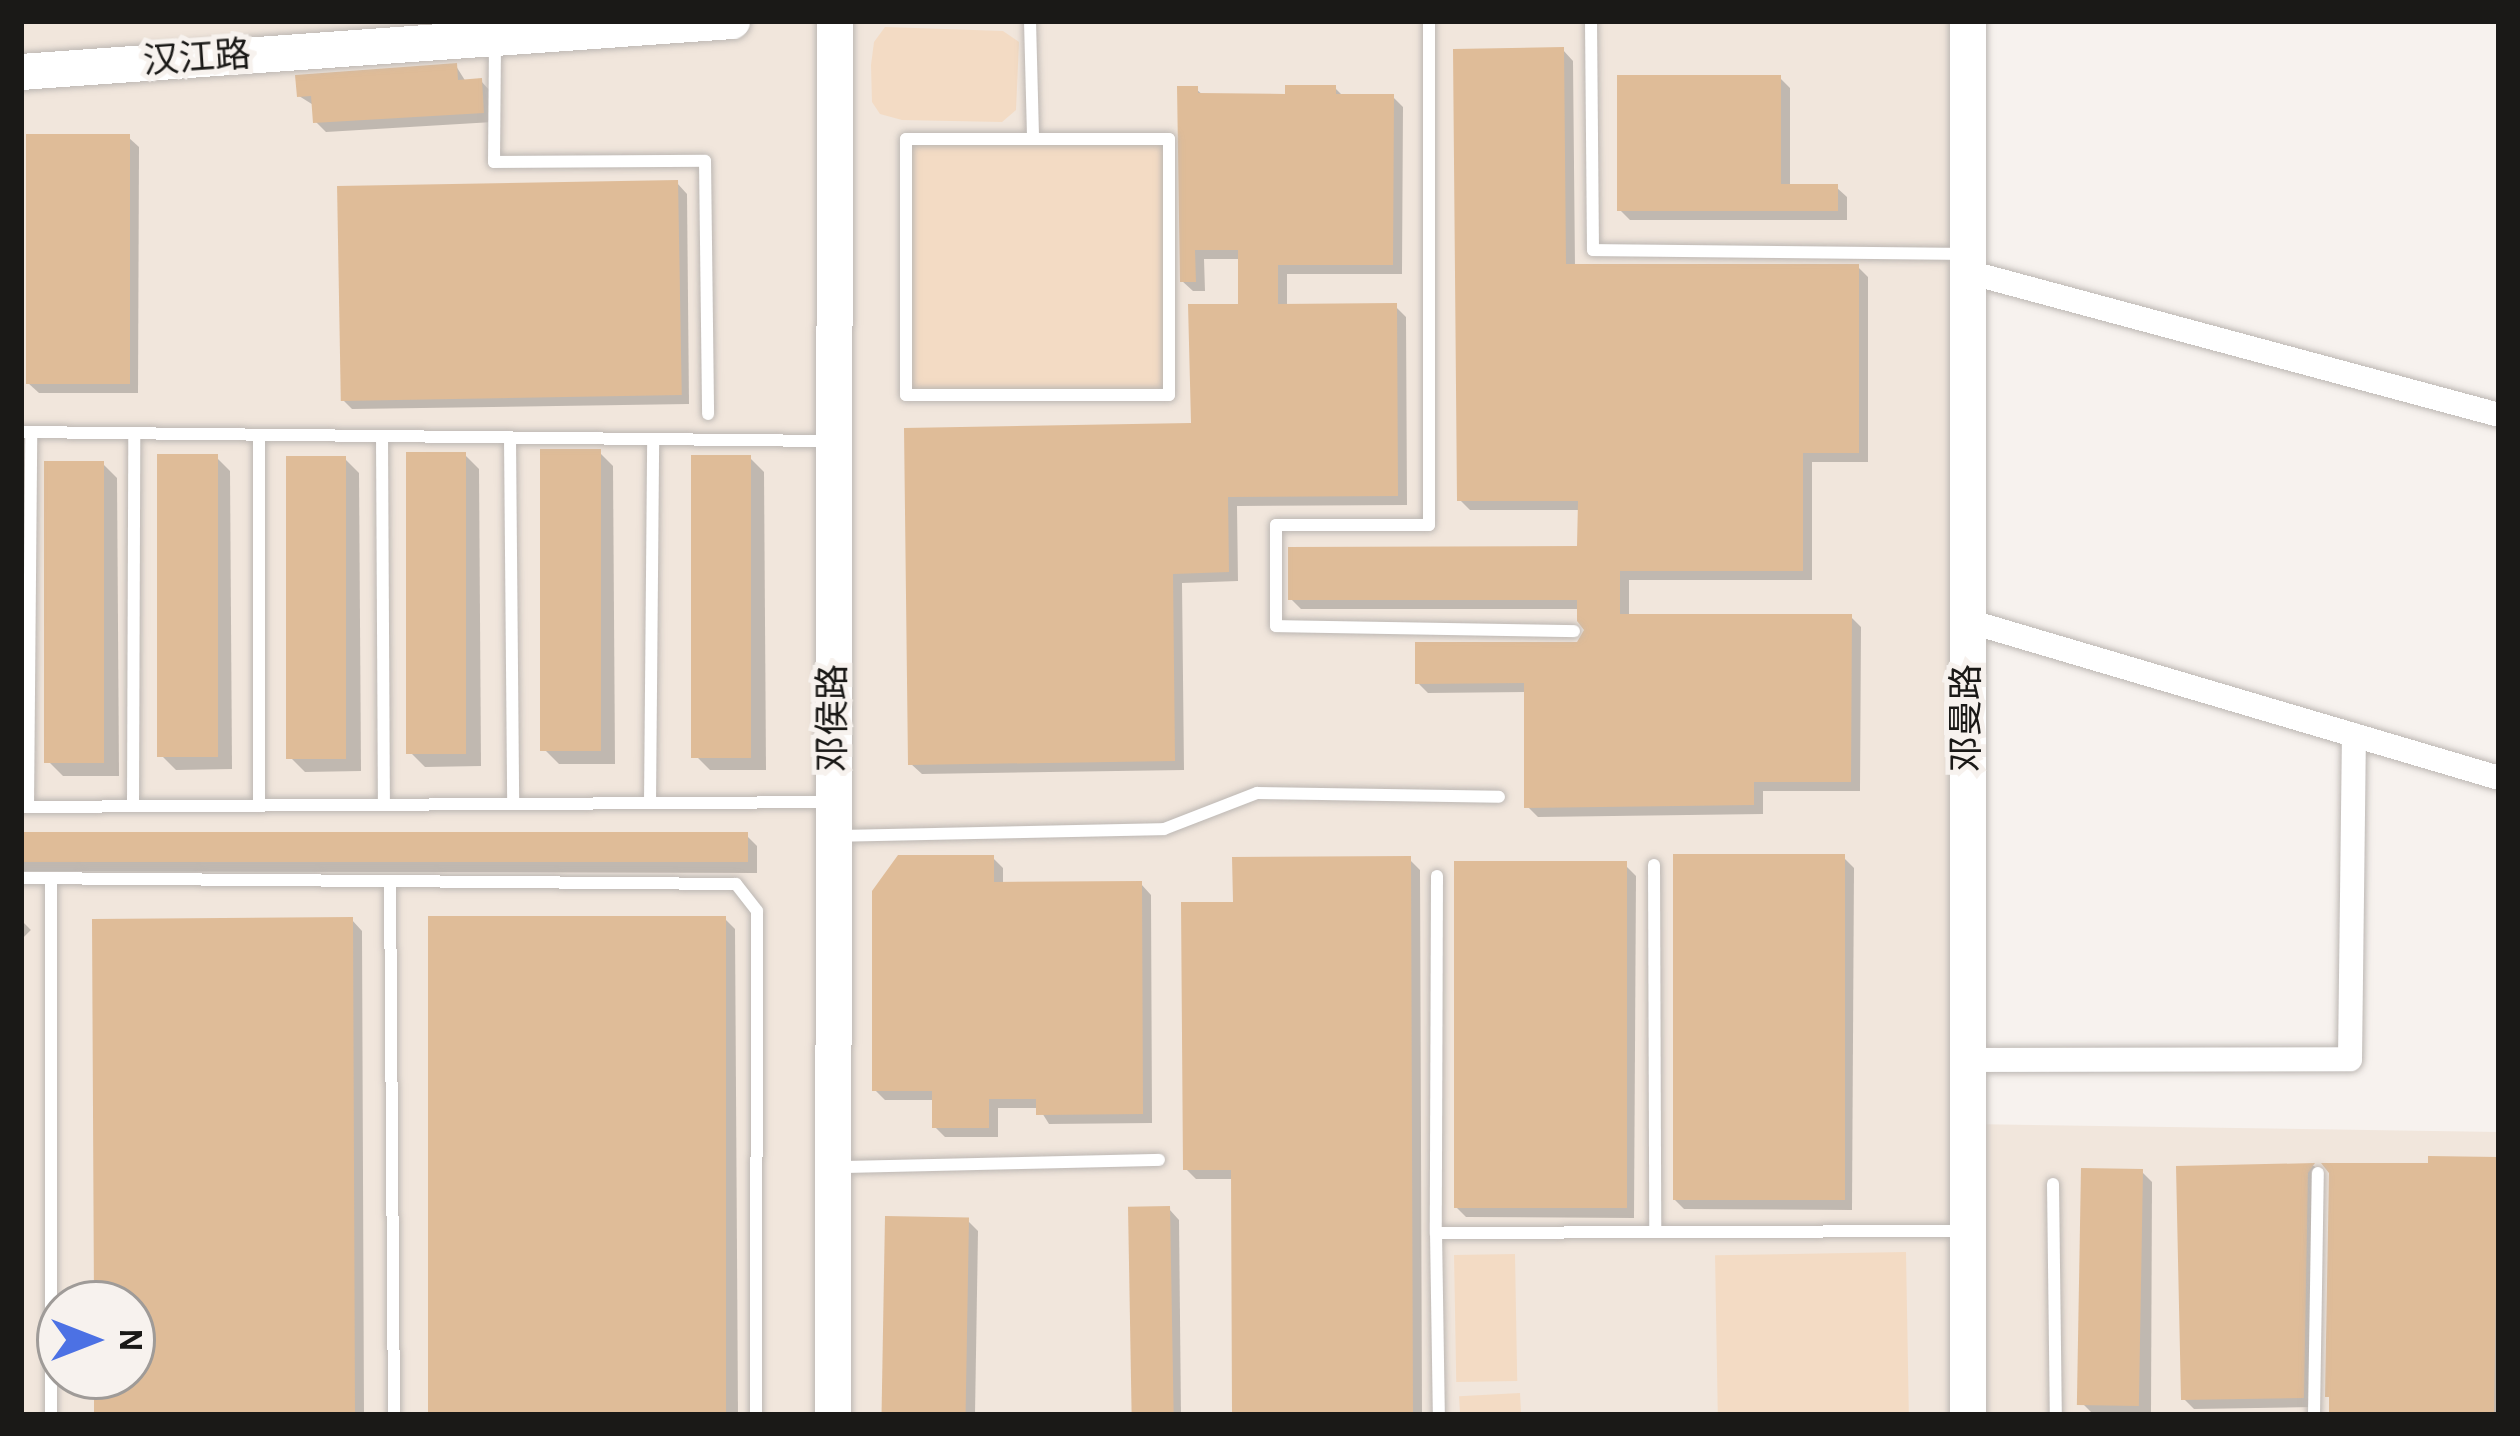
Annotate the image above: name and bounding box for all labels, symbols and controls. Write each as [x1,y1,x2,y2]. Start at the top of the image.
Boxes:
street label: 汉江路 [142,34,252,84]
street label: 邓侯路 [812,664,856,772]
street label: 邓曼路 [1946,664,1990,772]
north arrow [36,1280,156,1400]
text: N [113,1329,146,1351]

